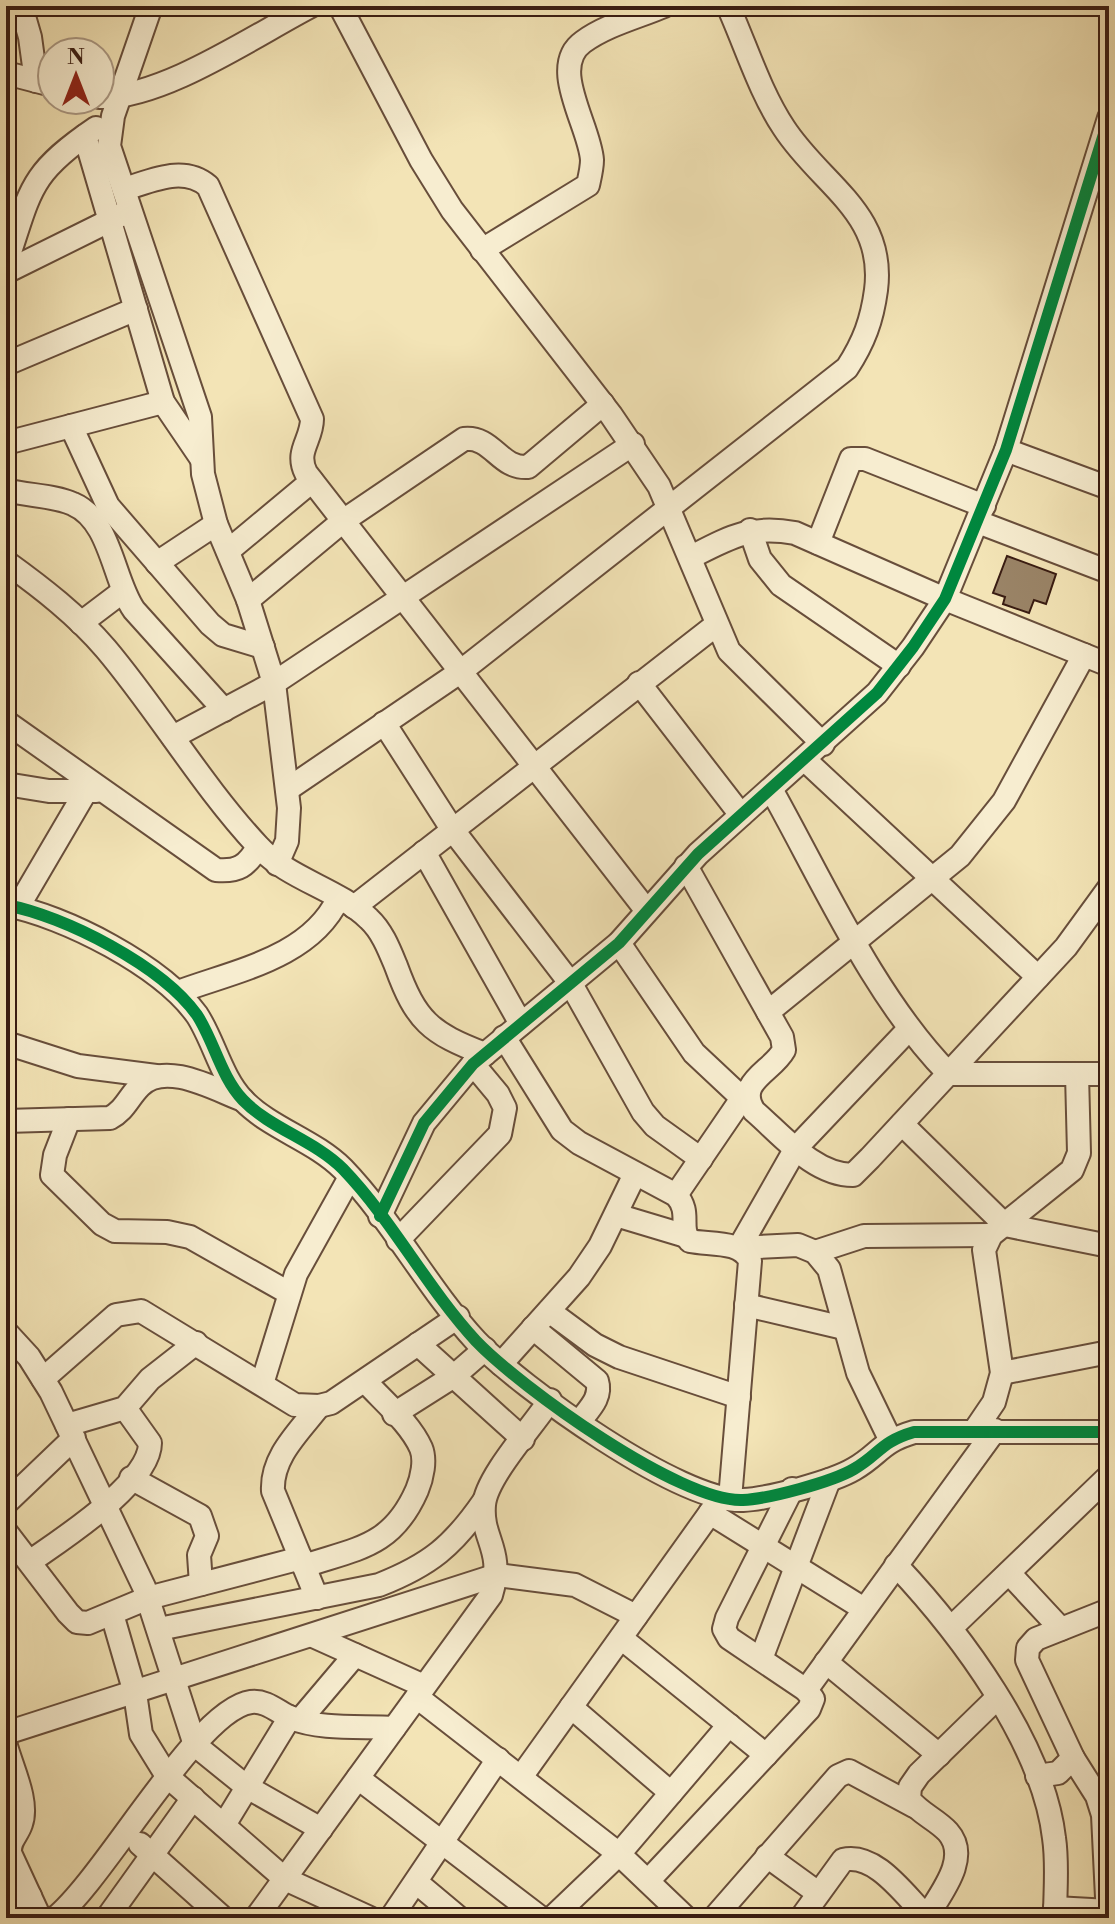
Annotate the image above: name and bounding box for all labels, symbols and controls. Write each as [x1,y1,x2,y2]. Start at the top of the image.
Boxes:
north arrow [36,36,116,116]
text: N [67,44,85,71]

